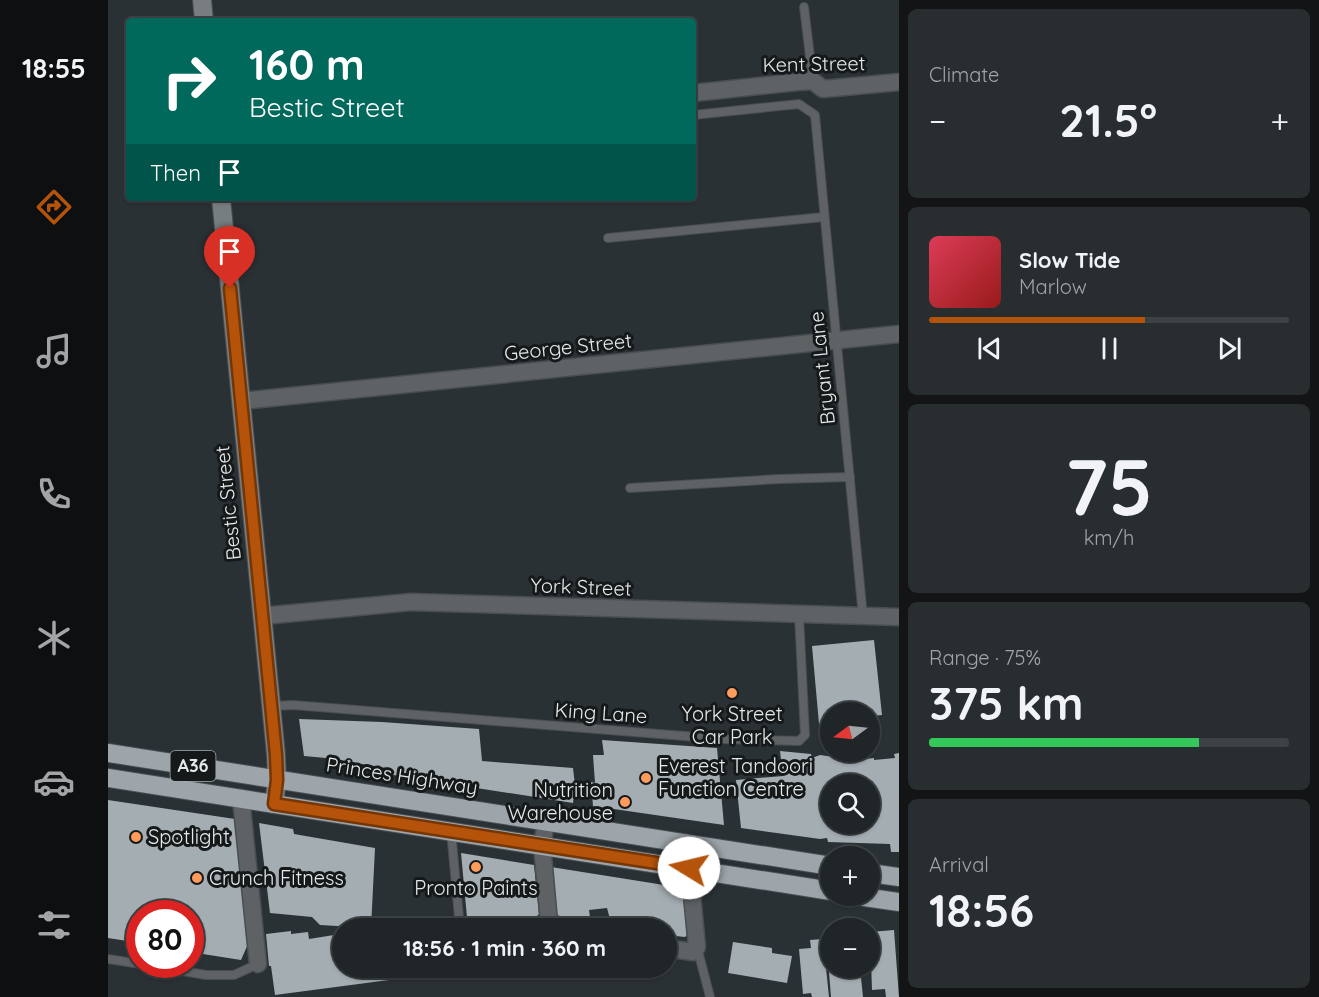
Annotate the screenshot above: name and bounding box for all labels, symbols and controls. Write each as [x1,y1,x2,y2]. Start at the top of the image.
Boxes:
text: 160 m [249,38,365,91]
icon: right [150,42,228,120]
street label: Kent Street [762,50,866,77]
text: 18:55 [22,51,86,85]
text: Climate [929,62,999,87]
text: Bestic Street [249,90,405,124]
text: 21.5° [1059,92,1157,148]
text: − [929,100,946,141]
text: + [1270,100,1289,141]
icon: arrive [213,156,246,189]
text: Then [150,159,201,187]
icon: directions [33,186,75,228]
pin [204,226,255,288]
icon: arrive [213,235,246,268]
text: Slow Tide [1019,246,1120,274]
text: Marlow [1019,274,1087,299]
street label: Bryant Lane [803,310,840,426]
street label: George Street [503,327,633,366]
icon: music [33,330,75,372]
icon: previous [973,332,1006,365]
icon: pause [1093,332,1126,365]
icon: next [1213,332,1246,365]
text: 75 [1065,437,1153,535]
street label: Bestic Street [209,444,246,562]
icon: phone [33,473,75,515]
text: km/h [1084,525,1134,550]
street label: York Street [530,572,632,601]
icon: climate [33,617,75,659]
text: Range · 75% [929,645,1041,670]
text: 375 km [929,675,1084,731]
marker: York Street Car Park [725,686,739,700]
street label: King Lane [554,697,648,728]
place label: York Street Car Park [682,701,783,749]
north arrow [820,702,880,762]
map controls [820,702,880,978]
road number: A36 [170,751,215,781]
street label: Princes Highway [325,751,480,800]
place label: Everest Tandoori Function Centre [658,753,813,801]
icon: car [33,761,75,803]
marker: Everest Tandoori Function Centre [639,771,653,785]
button: search [820,774,880,834]
place label: Nutrition Warehouse [508,777,613,825]
marker: Nutrition Warehouse [618,795,632,809]
place label: Spotlight [148,824,230,849]
marker: Spotlight [129,830,143,844]
position arrow [657,836,721,900]
button: + [820,846,880,906]
text: Arrival [929,852,989,877]
marker: Pronto Paints [469,860,483,874]
place label: Crunch Fitness [209,865,344,890]
marker: Crunch Fitness [190,871,204,885]
place label: Pronto Paints [414,875,538,900]
text: 18:56 [929,882,1034,938]
speed limit sign: 80 [126,900,204,978]
icon: filters [33,904,75,946]
button: − [820,918,880,978]
text: 18:56 · 1 min · 360 m [403,934,606,962]

